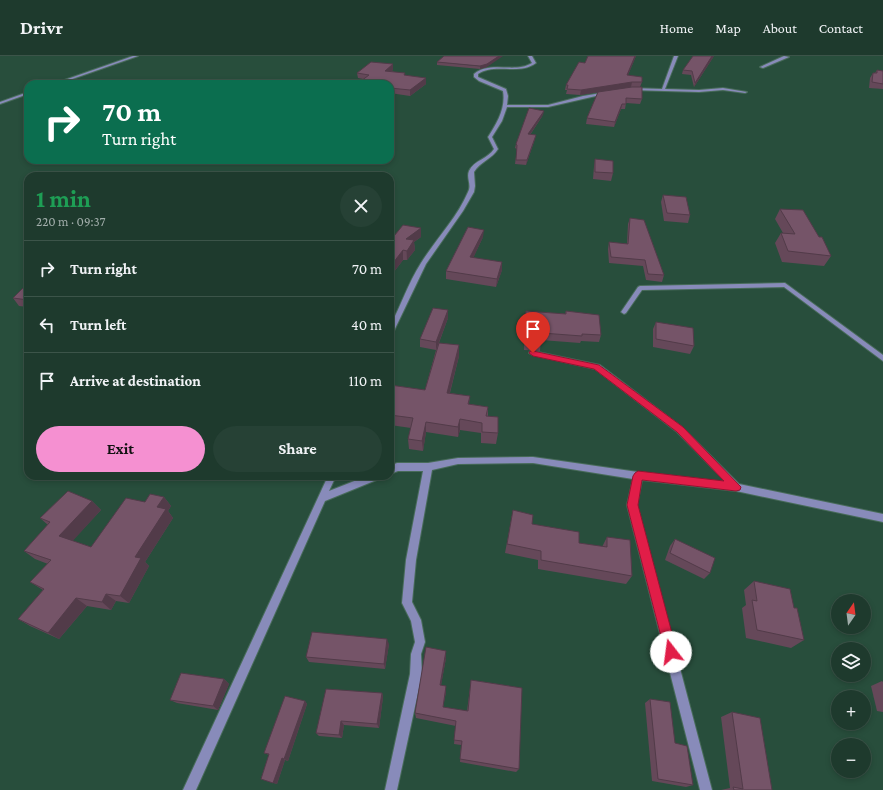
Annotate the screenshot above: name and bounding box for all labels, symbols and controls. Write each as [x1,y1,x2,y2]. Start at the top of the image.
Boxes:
text: Drivr [20,17,63,38]
text: Home [660,20,693,36]
text: Map [715,20,741,36]
text: About [763,20,797,36]
text: Contact [819,20,863,36]
icon: right [36,96,88,148]
text: 70 m [102,96,161,127]
text: Turn right [102,129,176,149]
text: 1 min [36,185,91,212]
button: close [340,185,382,227]
text: 220 m · 09:37 [36,214,106,229]
icon: right [36,258,58,280]
text: Turn right [70,261,137,277]
text: 70 m [352,261,382,277]
pin [516,312,550,353]
icon: left [36,314,58,336]
text: Turn left [70,317,126,333]
text: 40 m [351,317,382,333]
icon: arrive [522,318,544,340]
icon: arrive [36,370,58,392]
text: Arrive at destination [70,373,201,389]
text: 110 m [349,373,382,389]
button: Exit [36,426,205,472]
button: Share [213,426,382,472]
north arrow [831,594,871,634]
map controls [831,594,871,778]
position arrow [650,631,692,673]
button: layers [831,642,871,682]
button: + [831,690,871,730]
button: − [831,738,871,778]

